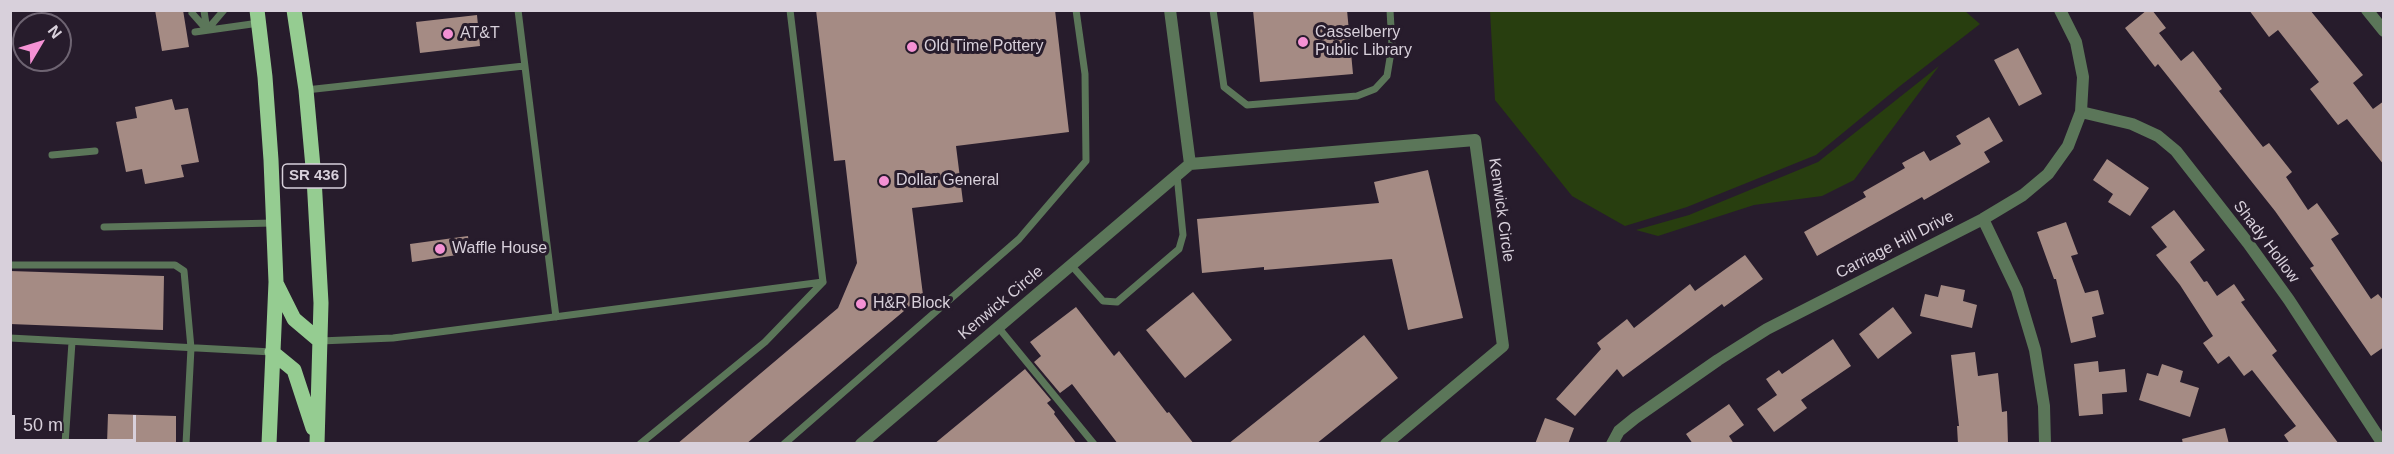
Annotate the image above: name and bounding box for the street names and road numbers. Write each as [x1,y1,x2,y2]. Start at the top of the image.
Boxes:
street label: Kenwick Circle [1484,157,1518,263]
road number: SR 436 [282,164,346,188]
street label: Shady Hollow [2229,197,2303,287]
street label: Carriage Hill Drive [1833,207,1957,283]
street label: Kenwick Circle [955,262,1047,344]

